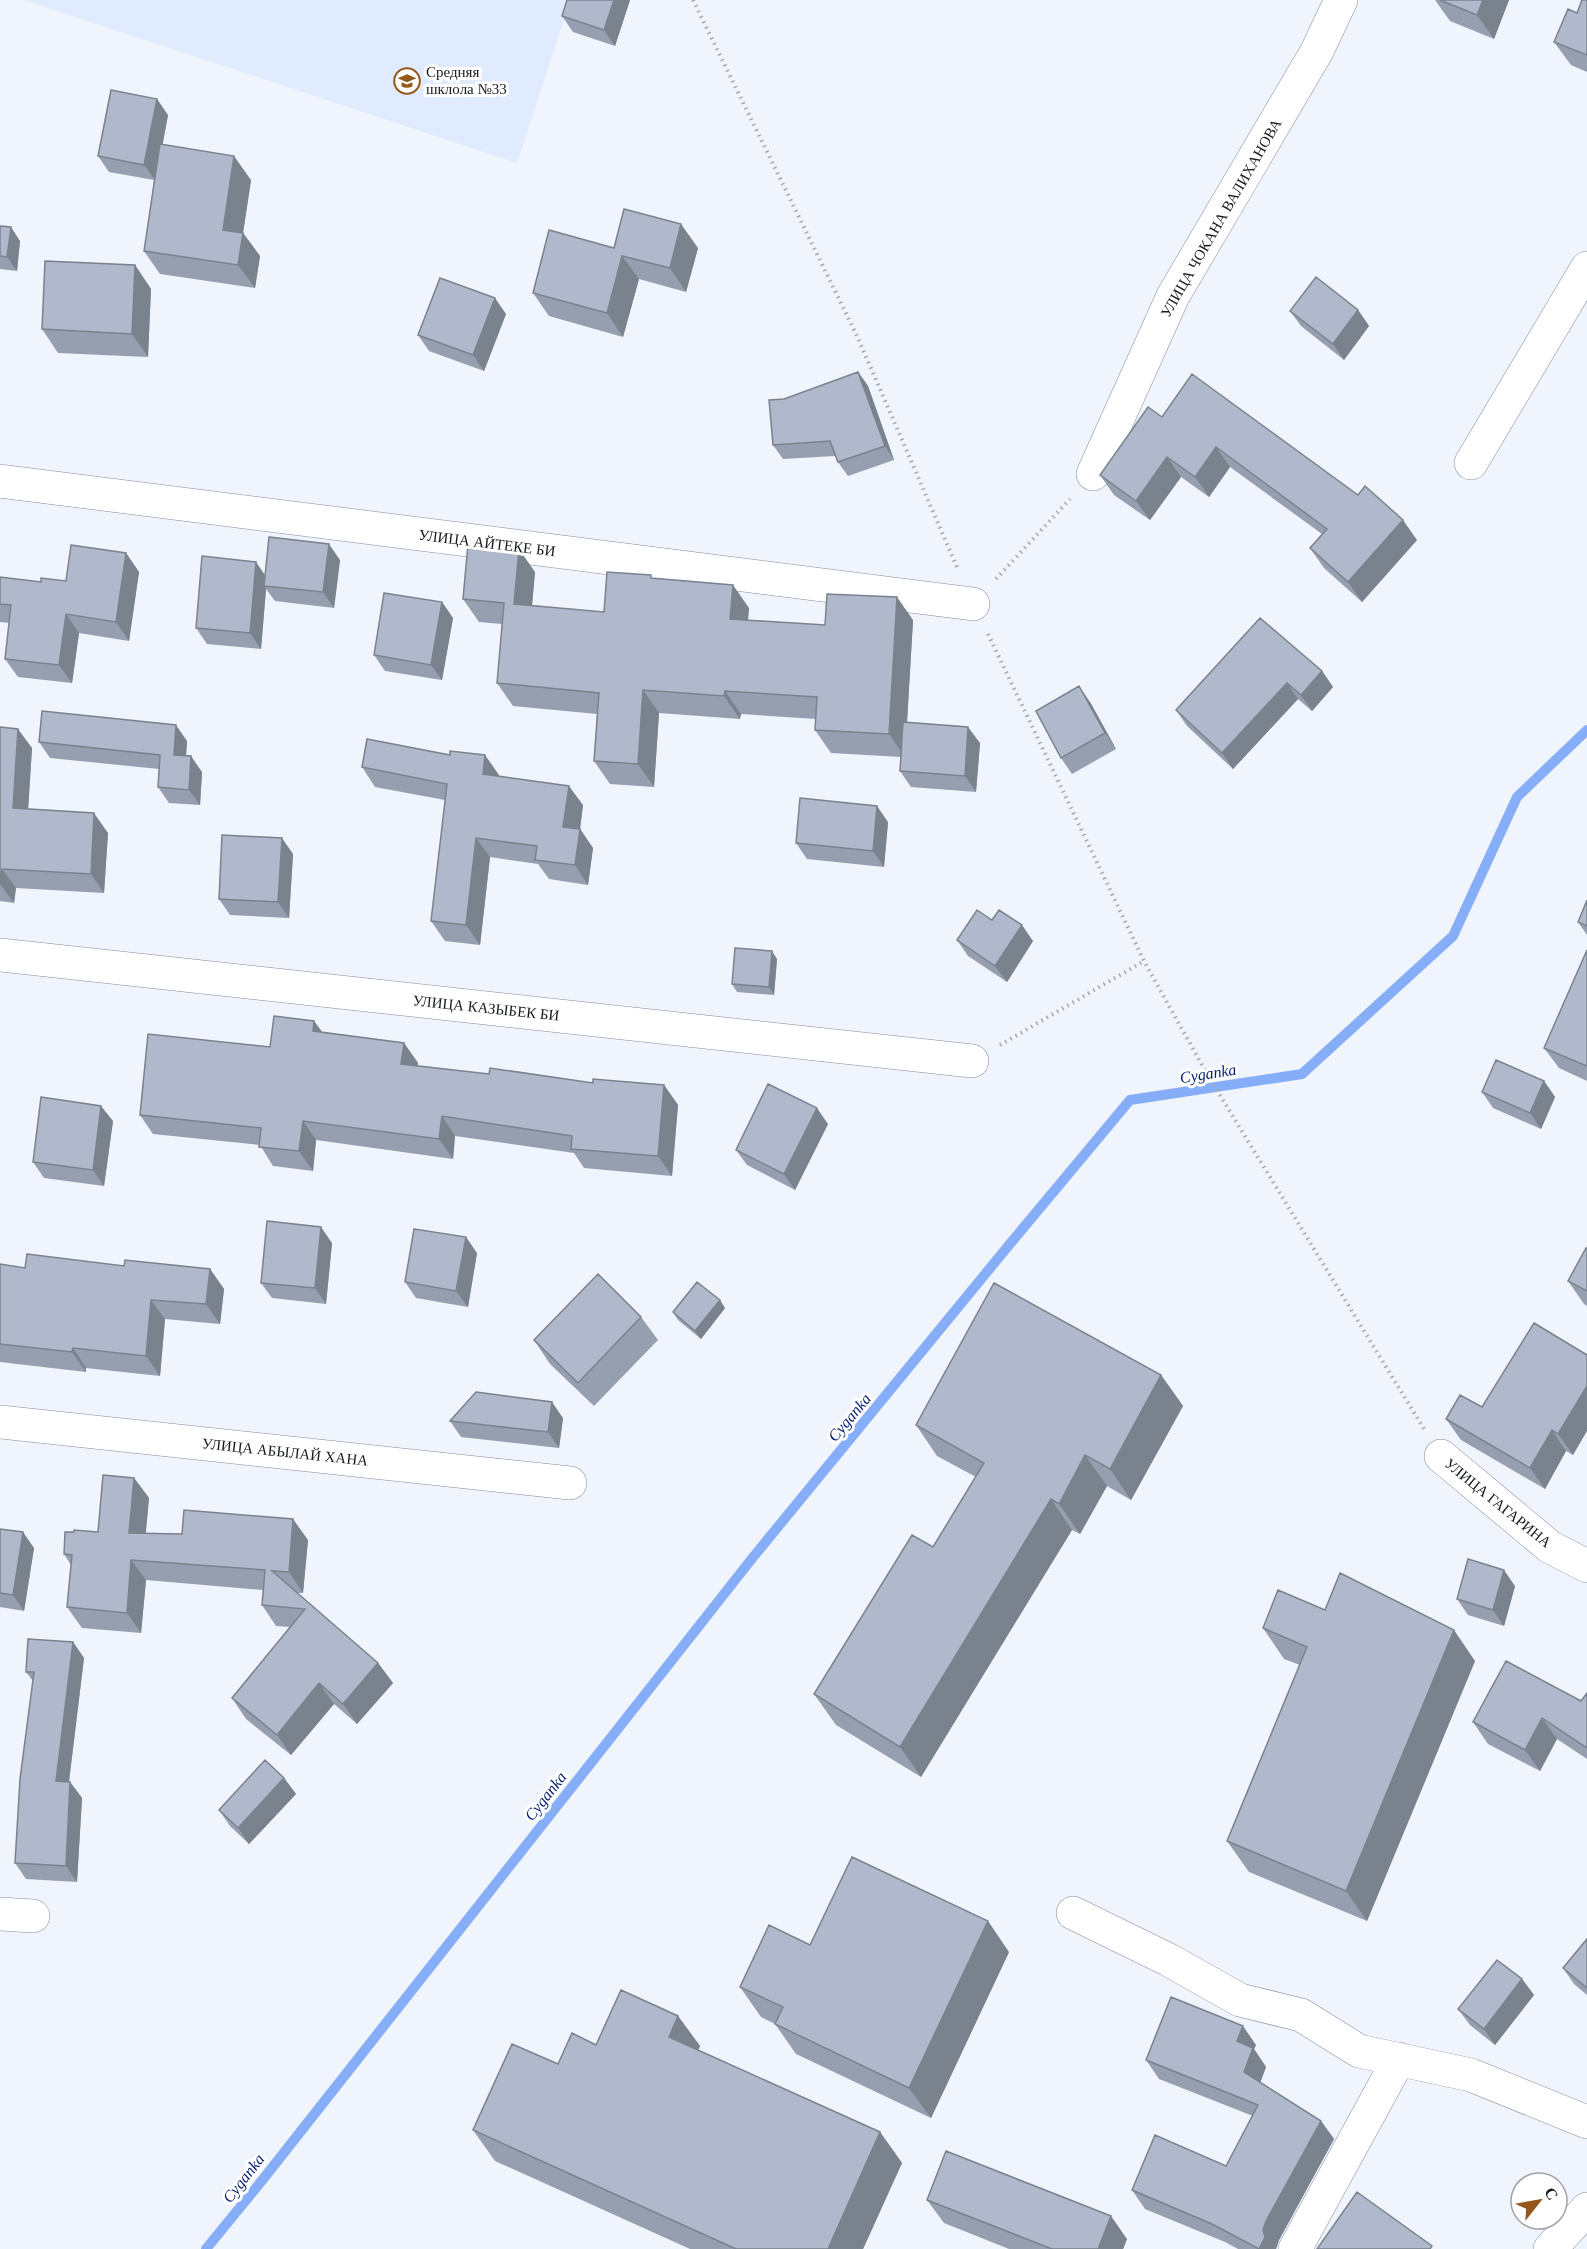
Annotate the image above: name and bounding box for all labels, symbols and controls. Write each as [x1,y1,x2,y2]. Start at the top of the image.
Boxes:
place label: Средняя шклола №33 [426,64,507,97]
school or university icon: Средняя шклола №33 [392,66,422,96]
street label: УЛИЦА ЧОКАНА ВАЛИХАНОВА [1157,116,1285,320]
street label: УЛИЦА АЙТЕКЕ БИ [418,527,556,559]
street label: УЛИЦА КАЗЫБЕК БИ [412,992,560,1024]
water label: Cyganka [1179,1061,1238,1087]
water label: Cyganka [825,1390,875,1445]
street label: УЛИЦА АБЫЛАЙ ХАНА [201,1435,369,1469]
street label: УЛИЦА ГАГАРИНА [1442,1455,1554,1551]
water label: Cyganka [521,1769,570,1825]
water label: Cyganka [219,2151,268,2207]
north arrow [1509,2171,1569,2231]
text: С [1541,2184,1562,2203]

